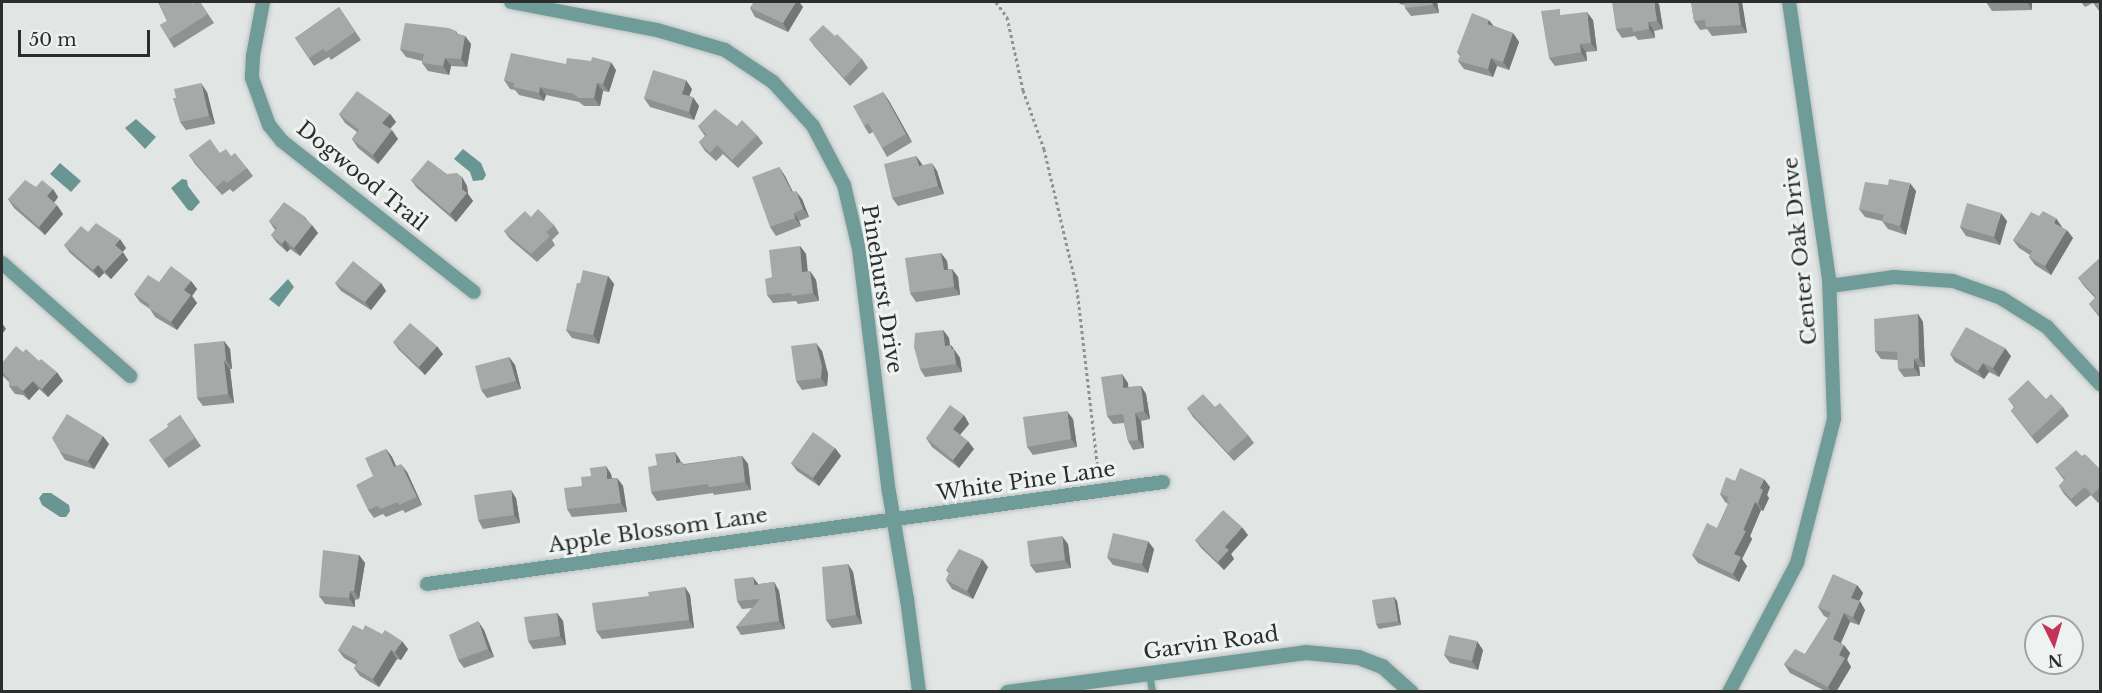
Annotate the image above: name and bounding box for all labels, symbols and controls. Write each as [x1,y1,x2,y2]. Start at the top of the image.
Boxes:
scale bar [21,18,153,56]
text: 50 m [29,29,77,51]
street label: Dogwood Trail [291,116,433,236]
street label: Center Oak Drive [1778,155,1822,347]
street label: Pinehurst Drive [856,203,908,375]
street label: White Pine Lane [935,456,1117,506]
street label: Apple Blossom Lane [547,502,769,558]
north arrow [2024,615,2084,675]
street label: Garvin Road [1142,621,1280,665]
text: N [2047,650,2064,672]

